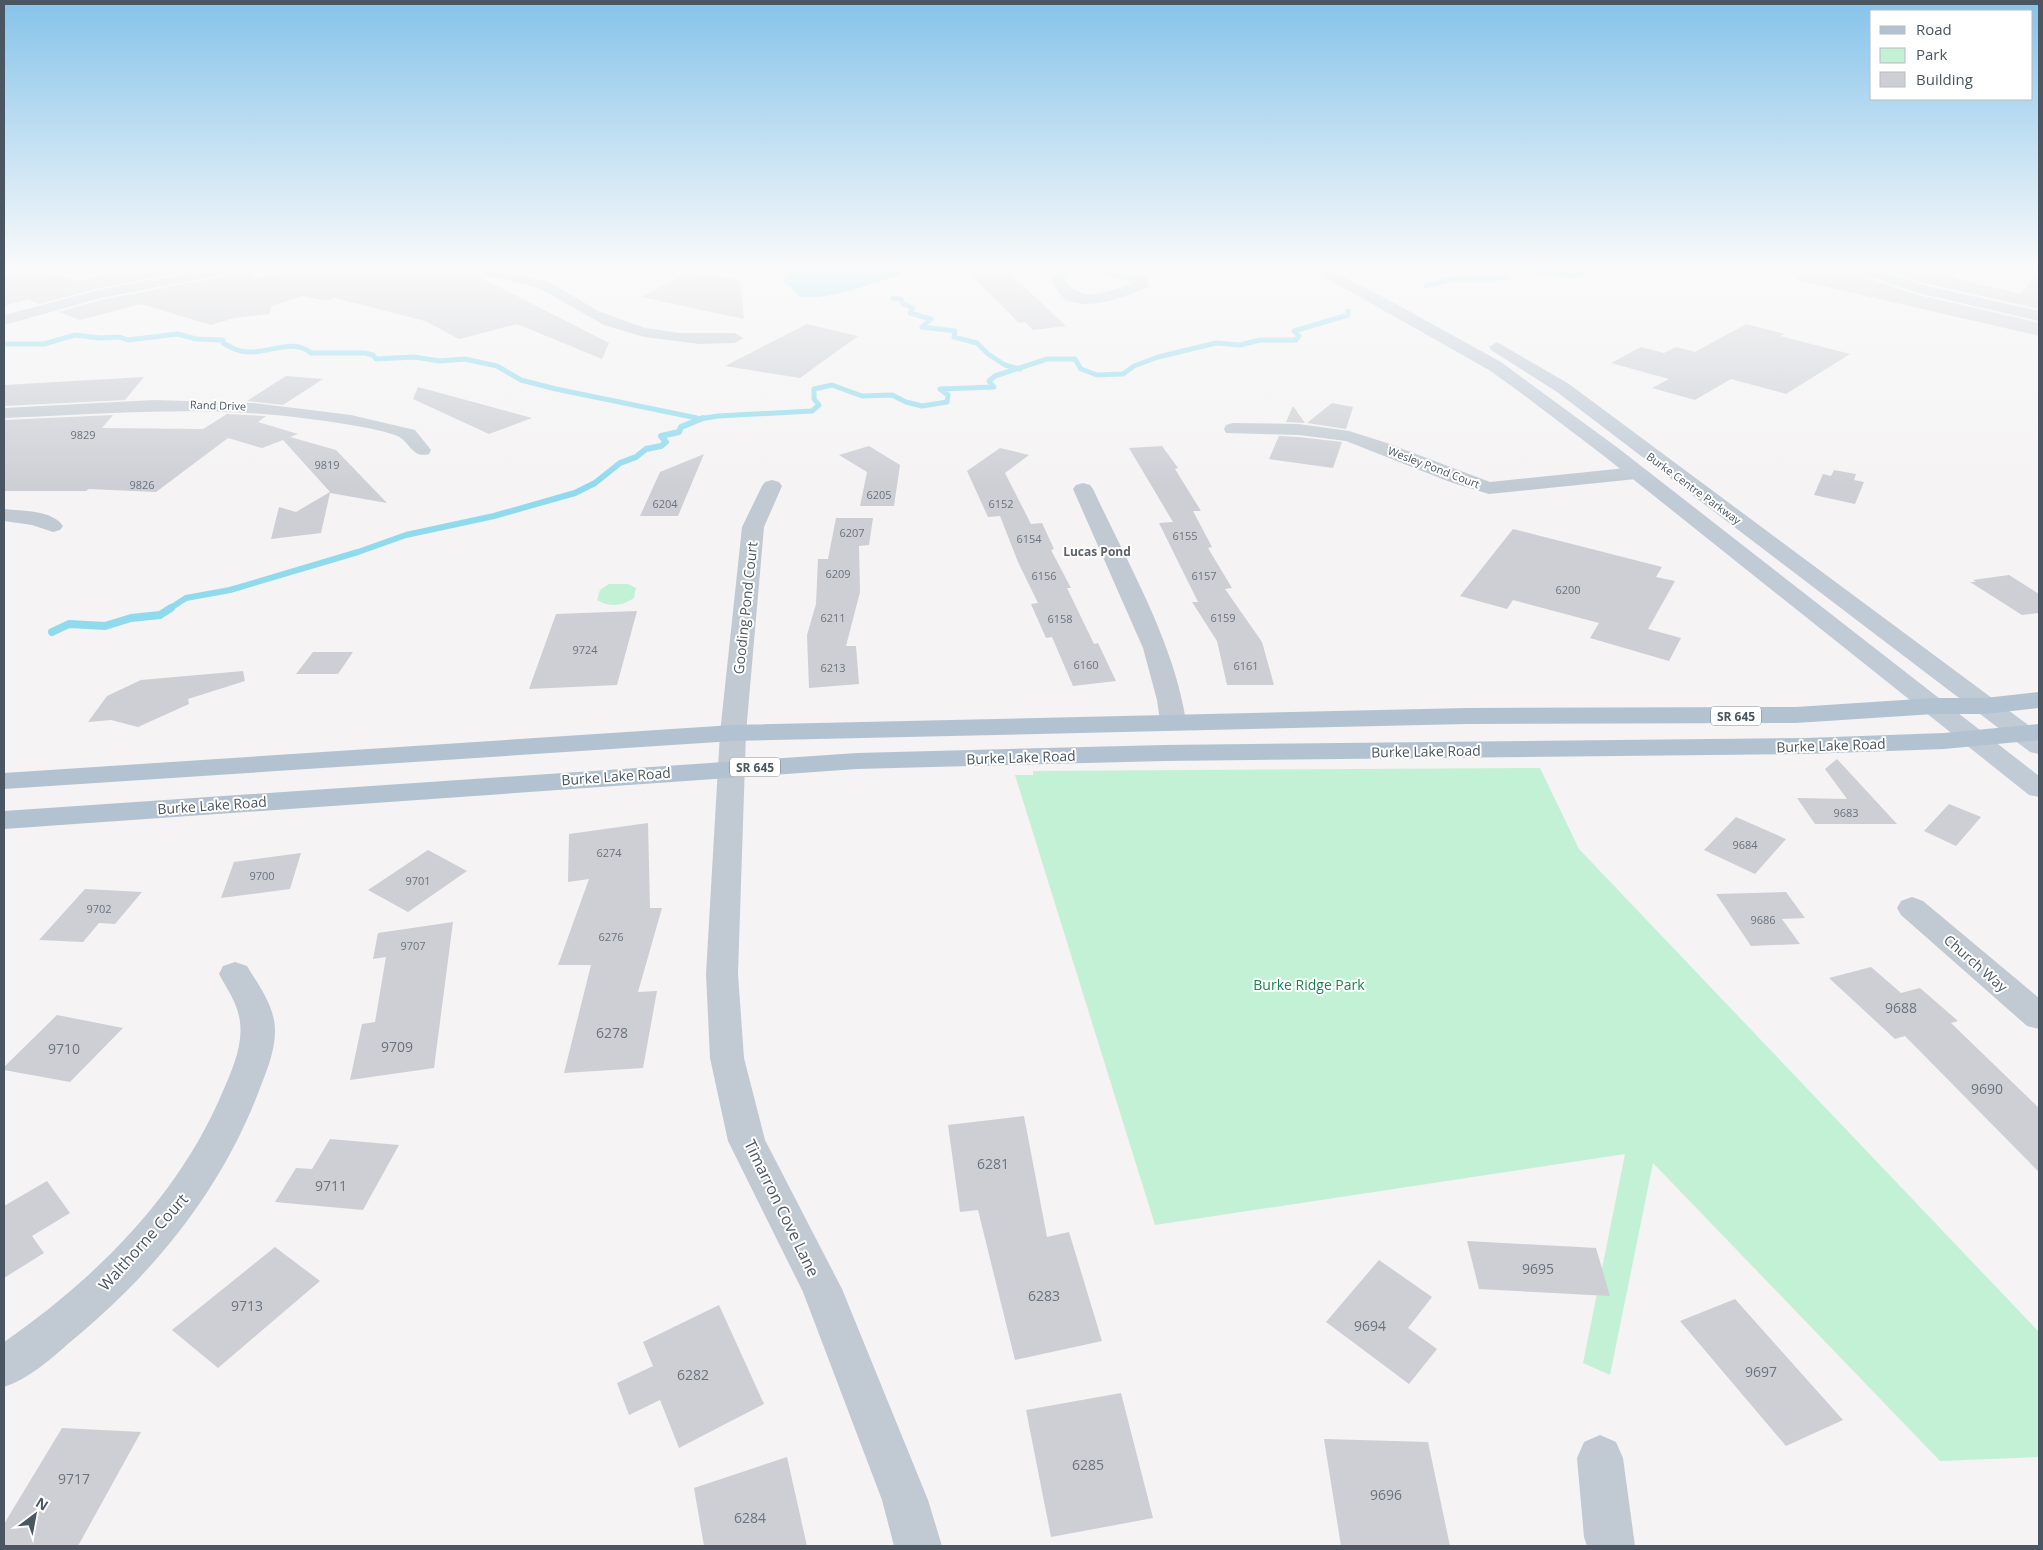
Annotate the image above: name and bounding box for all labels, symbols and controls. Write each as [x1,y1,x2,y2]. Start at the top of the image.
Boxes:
legend [1870,10,2033,100]
text: Road [1916,19,1952,39]
text: Park [1916,44,1947,64]
text: Building [1916,69,1973,89]
street label: Rand Drive [190,397,246,413]
house number: 9829 [70,427,96,442]
street label: Wesley Pond Court [1386,443,1482,491]
street label: Burke Centre Parkway [1644,449,1745,528]
house number: 9819 [314,457,340,472]
house number: 9826 [129,477,155,492]
house number: 6205 [866,487,892,502]
house number: 6204 [652,496,678,511]
house number: 6152 [988,496,1014,511]
house number: 6207 [839,525,865,540]
house number: 6155 [1172,528,1198,543]
house number: 6154 [1016,531,1042,546]
street label: Gooding Pond Court [729,541,761,675]
district label: Lucas Pond [1063,543,1131,560]
house number: 6209 [825,566,851,581]
house number: 6156 [1031,568,1057,583]
house number: 6157 [1191,568,1217,583]
house number: 6200 [1555,582,1581,597]
house number: 6211 [820,610,846,625]
house number: 6159 [1210,610,1236,625]
house number: 6158 [1047,611,1073,626]
house number: 9724 [572,642,598,657]
house number: 6160 [1073,657,1099,672]
house number: 6161 [1233,658,1259,673]
house number: 6213 [820,660,846,675]
road number: SR 645 [1711,706,1761,726]
street label: Burke Lake Road [1776,734,1886,756]
street label: Burke Lake Road [1371,741,1481,761]
street label: Burke Lake Road [966,746,1076,768]
road number: SR 645 [730,758,780,776]
street label: Burke Lake Road [561,763,671,789]
street label: Burke Lake Road [157,792,267,818]
house number: 9683 [1833,805,1859,820]
house number: 9684 [1732,837,1758,852]
house number: 6274 [596,845,622,860]
house number: 9700 [249,868,275,883]
house number: 9701 [405,873,431,888]
house number: 9702 [86,901,112,916]
house number: 9686 [1750,912,1776,927]
house number: 6276 [598,929,624,944]
street label: Church Way [1940,930,2013,997]
house number: 9707 [400,938,426,953]
park label: Burke Ridge Park [1253,975,1365,994]
house number: 9688 [1885,998,1917,1017]
house number: 6278 [596,1023,628,1042]
house number: 9709 [381,1037,413,1056]
house number: 9710 [48,1039,80,1058]
house number: 9690 [1971,1079,2003,1098]
street label: Timarron Cove Lane [739,1136,825,1280]
house number: 6281 [977,1154,1009,1173]
house number: 9711 [315,1176,347,1195]
street label: Walthorne Court [93,1188,193,1295]
house number: 9695 [1522,1259,1554,1278]
house number: 6283 [1028,1286,1060,1305]
house number: 9713 [231,1296,263,1315]
house number: 9694 [1354,1316,1386,1335]
house number: 9697 [1745,1362,1777,1381]
house number: 6282 [677,1365,709,1384]
house number: 6285 [1072,1455,1104,1474]
house number: 9717 [58,1469,90,1488]
house number: 9696 [1370,1485,1402,1504]
north arrow [10,1490,60,1540]
text: N [32,1492,52,1515]
house number: 6284 [734,1508,766,1527]

